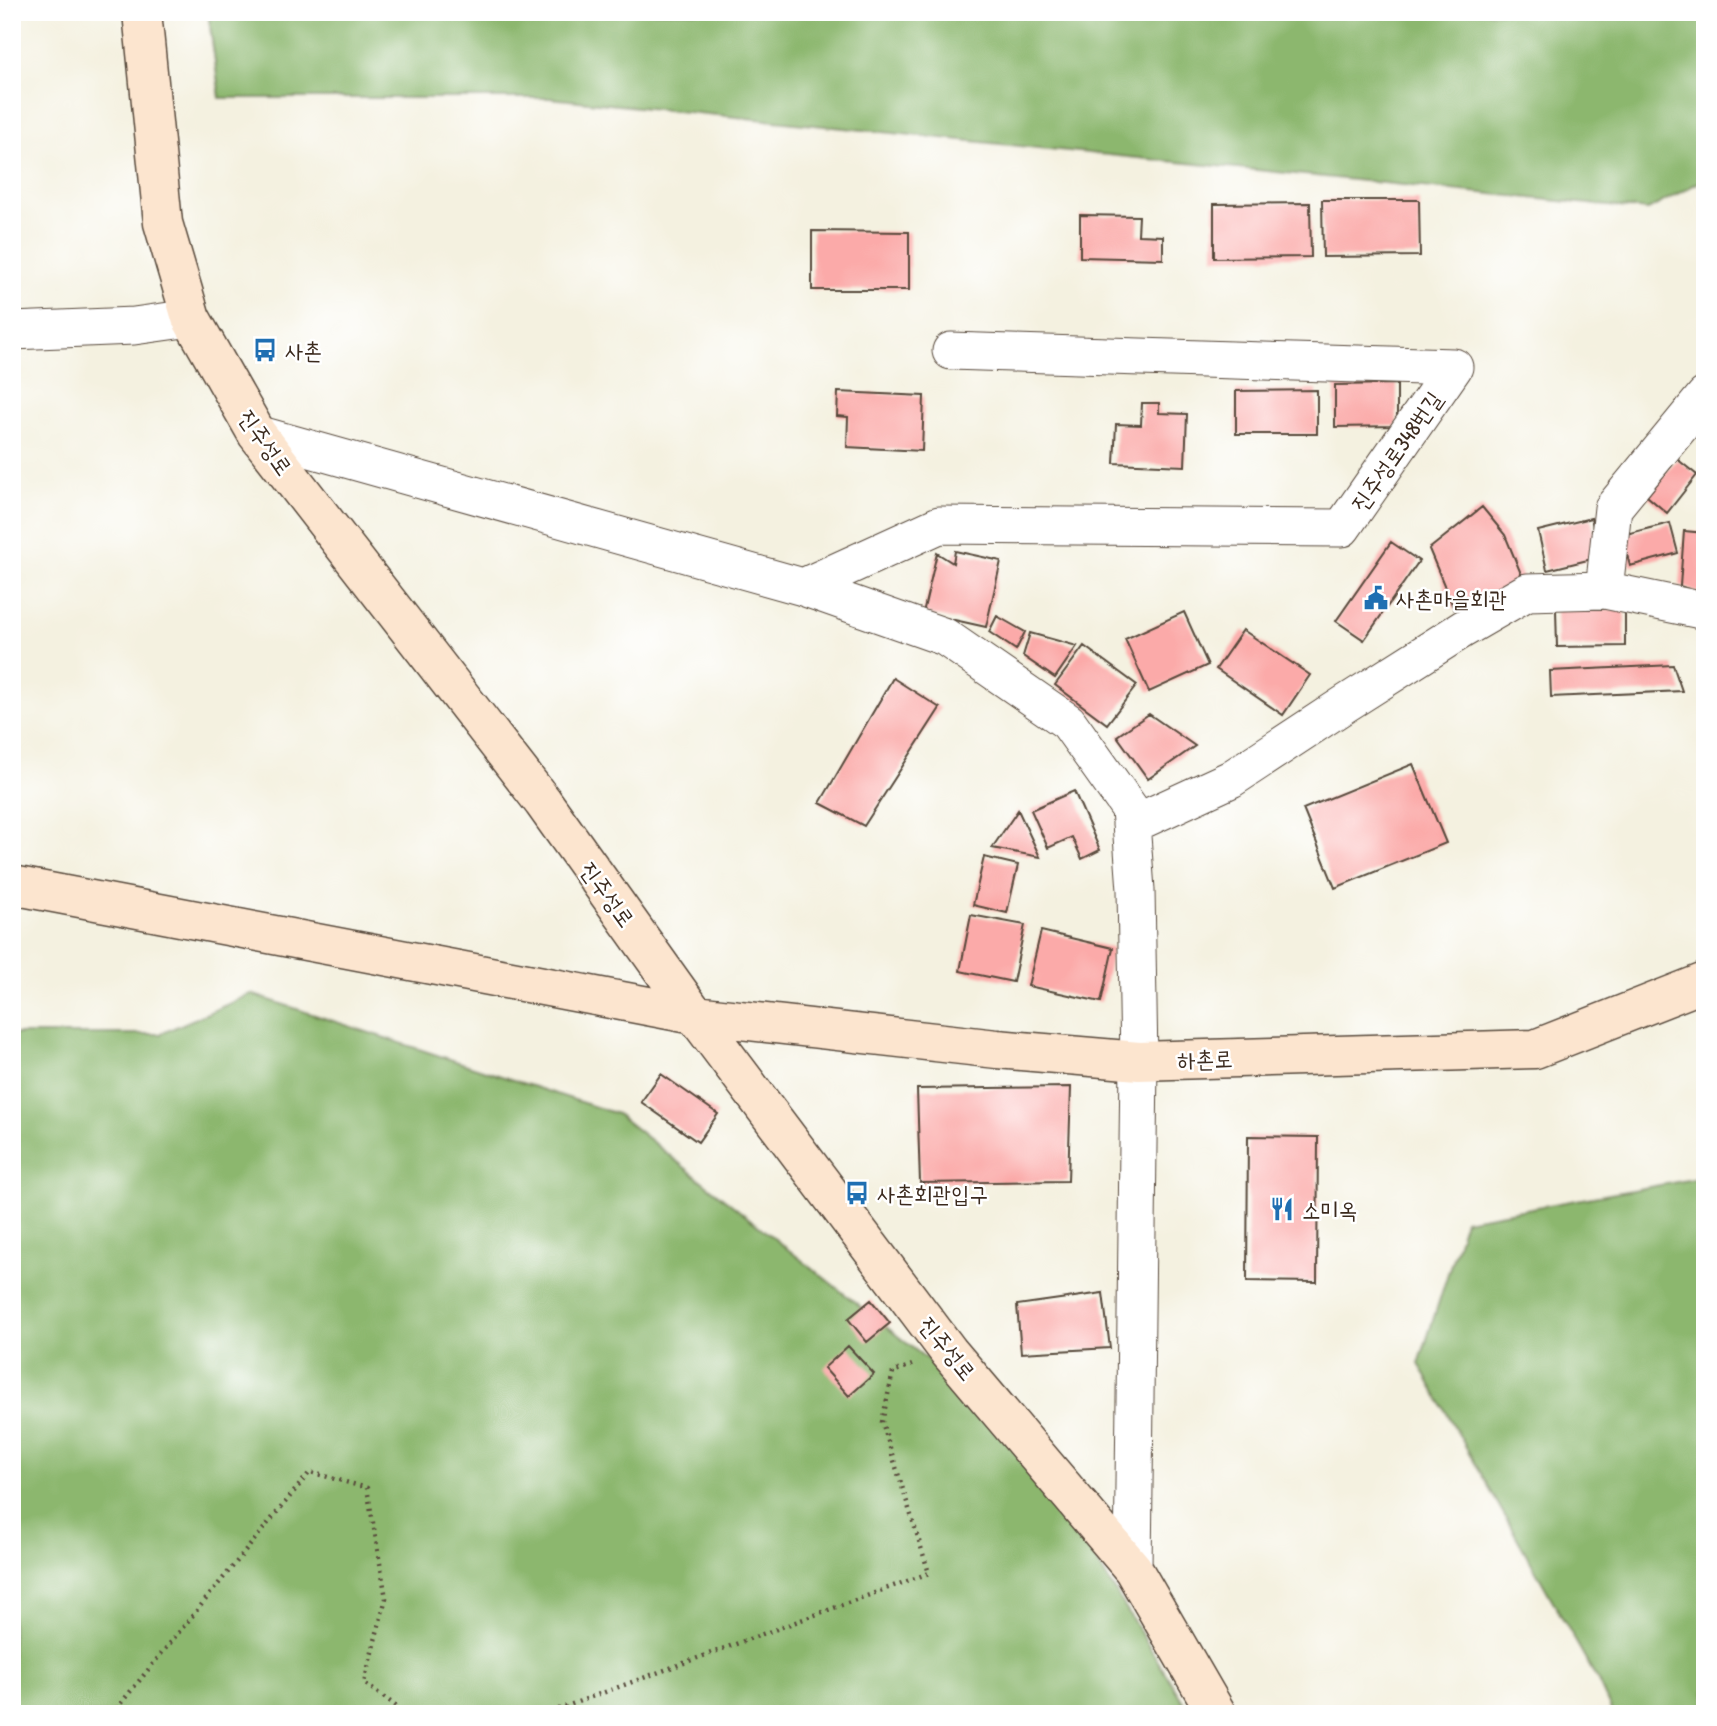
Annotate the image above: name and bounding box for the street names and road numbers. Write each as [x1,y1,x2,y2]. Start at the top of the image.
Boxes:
street label: 진주성로348번길 [1343,385,1449,517]
street label: 진주성로 [232,403,300,481]
street label: 진주성로 [574,855,642,933]
street label: 하촌로 [1177,1043,1233,1075]
street label: 진주성로 [913,1309,983,1387]

